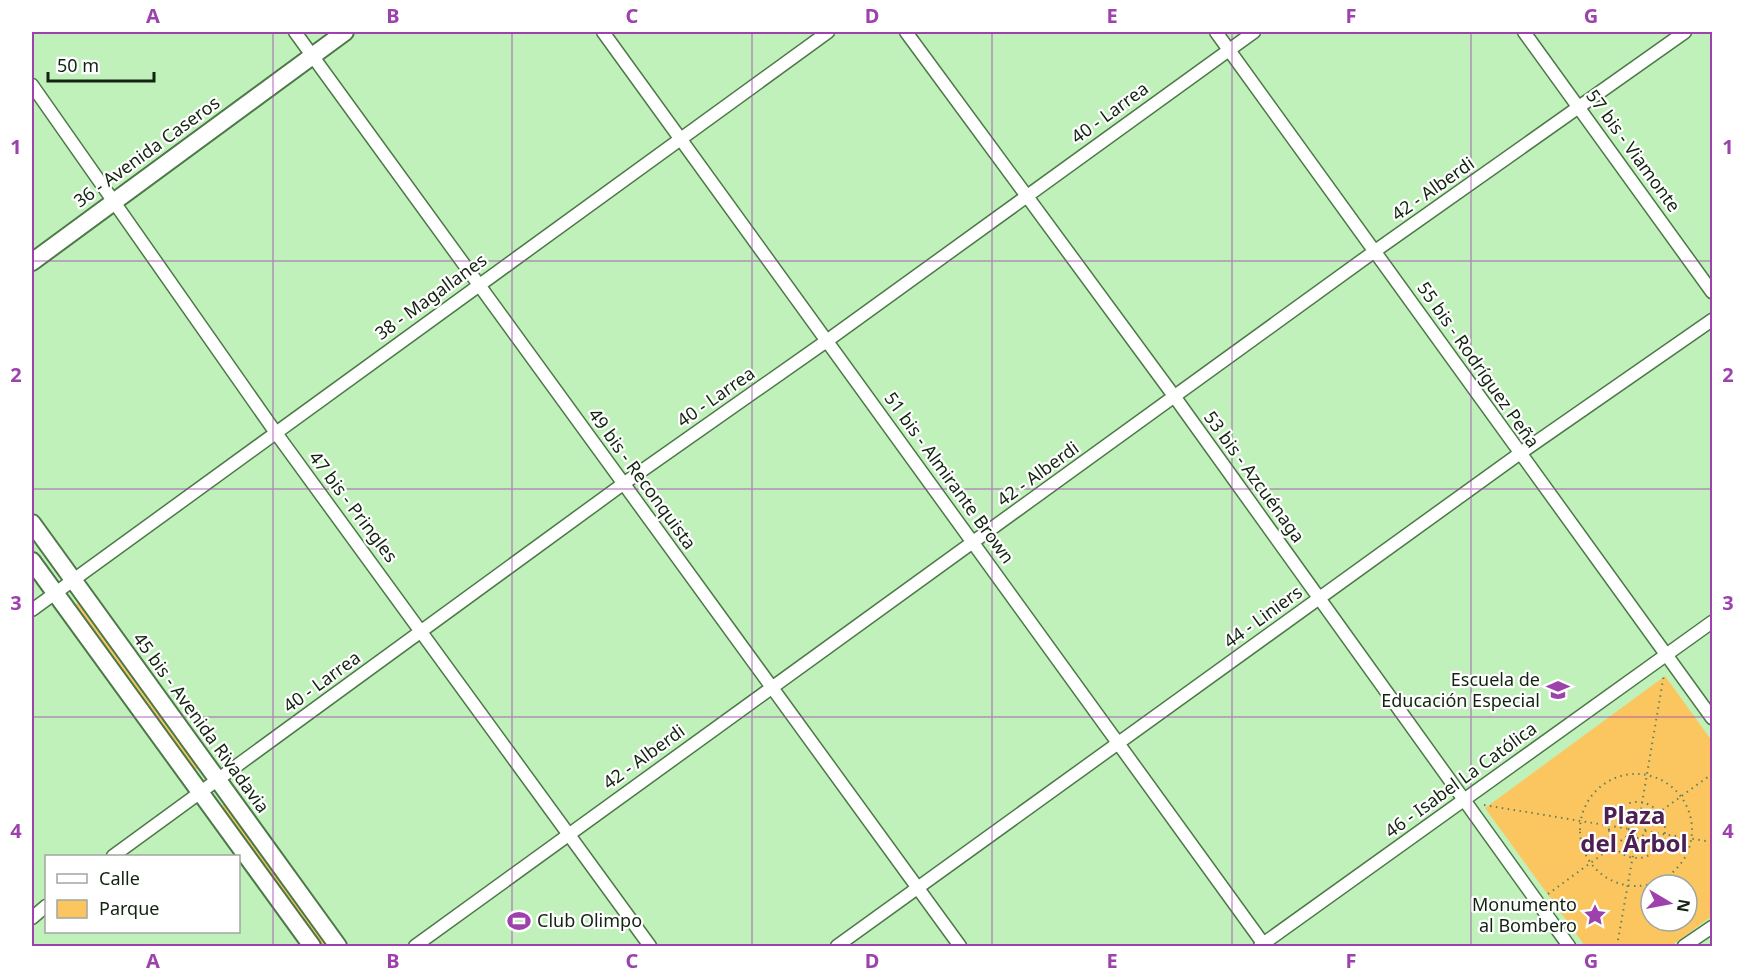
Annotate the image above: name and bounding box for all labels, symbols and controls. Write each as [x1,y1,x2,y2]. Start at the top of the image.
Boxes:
text: A [146,2,160,29]
text: B [386,2,400,29]
text: C [626,2,639,29]
text: D [865,2,879,29]
text: E [1106,2,1118,29]
text: F [1346,2,1356,29]
text: G [1584,2,1598,29]
scale bar [48,45,154,83]
text: 50 m [57,53,99,77]
street label: 40 - Larrea [1066,76,1153,148]
street label: 57 bis - Viamonte [1581,84,1686,216]
street label: 36 - Avenida Caseros [69,90,224,212]
text: 1 [10,133,22,160]
text: 1 [1722,133,1734,160]
street label: 42 - Alberdi [1386,151,1479,226]
street label: 38 - Magallanes [370,248,491,345]
street label: 55 bis - Rodríguez Peña [1412,277,1545,452]
text: 2 [10,361,22,388]
street label: 40 - Larrea [672,361,759,432]
text: 2 [1722,361,1734,388]
street label: 51 bis - Almirante Brown [879,387,1020,568]
street label: 49 bis - Reconquista [583,403,702,554]
street label: 53 bis - Azcuénaga [1199,406,1311,547]
street label: 42 - Alberdi [992,435,1083,511]
street label: 47 bis - Pringles [304,446,404,567]
street label: 44 - Liniers [1218,579,1307,653]
text: 3 [10,589,22,616]
text: 3 [1722,589,1734,616]
street label: 45 bis - Avenida Rivadavia [128,627,275,817]
street label: 40 - Larrea [278,645,365,717]
place label: Escuela de Educación Especial [1381,667,1540,712]
school or university icon: Escuela de Educación Especial [1545,677,1571,703]
street label: 46 - Isabel La Católica [1380,716,1541,842]
street label: 42 - Alberdi [598,718,689,794]
district label: Plaza del Árbol [1580,798,1688,859]
text: 4 [10,817,22,844]
text: 4 [1722,817,1734,844]
legend [45,855,240,933]
text: Calle [99,866,140,890]
north arrow [1639,873,1699,933]
place label: Monumento al Bombero [1472,892,1577,937]
text: Parque [99,896,159,920]
text: N [1672,897,1696,914]
place icon: Monumento al Bombero [1582,902,1608,928]
sports icon: Club Olimpo [506,908,532,934]
place label: Club Olimpo [537,908,642,932]
text: A [146,947,160,974]
text: B [386,947,400,974]
text: C [626,947,639,974]
text: D [865,947,879,974]
text: E [1106,947,1118,974]
text: F [1346,947,1356,974]
text: G [1584,947,1598,974]

